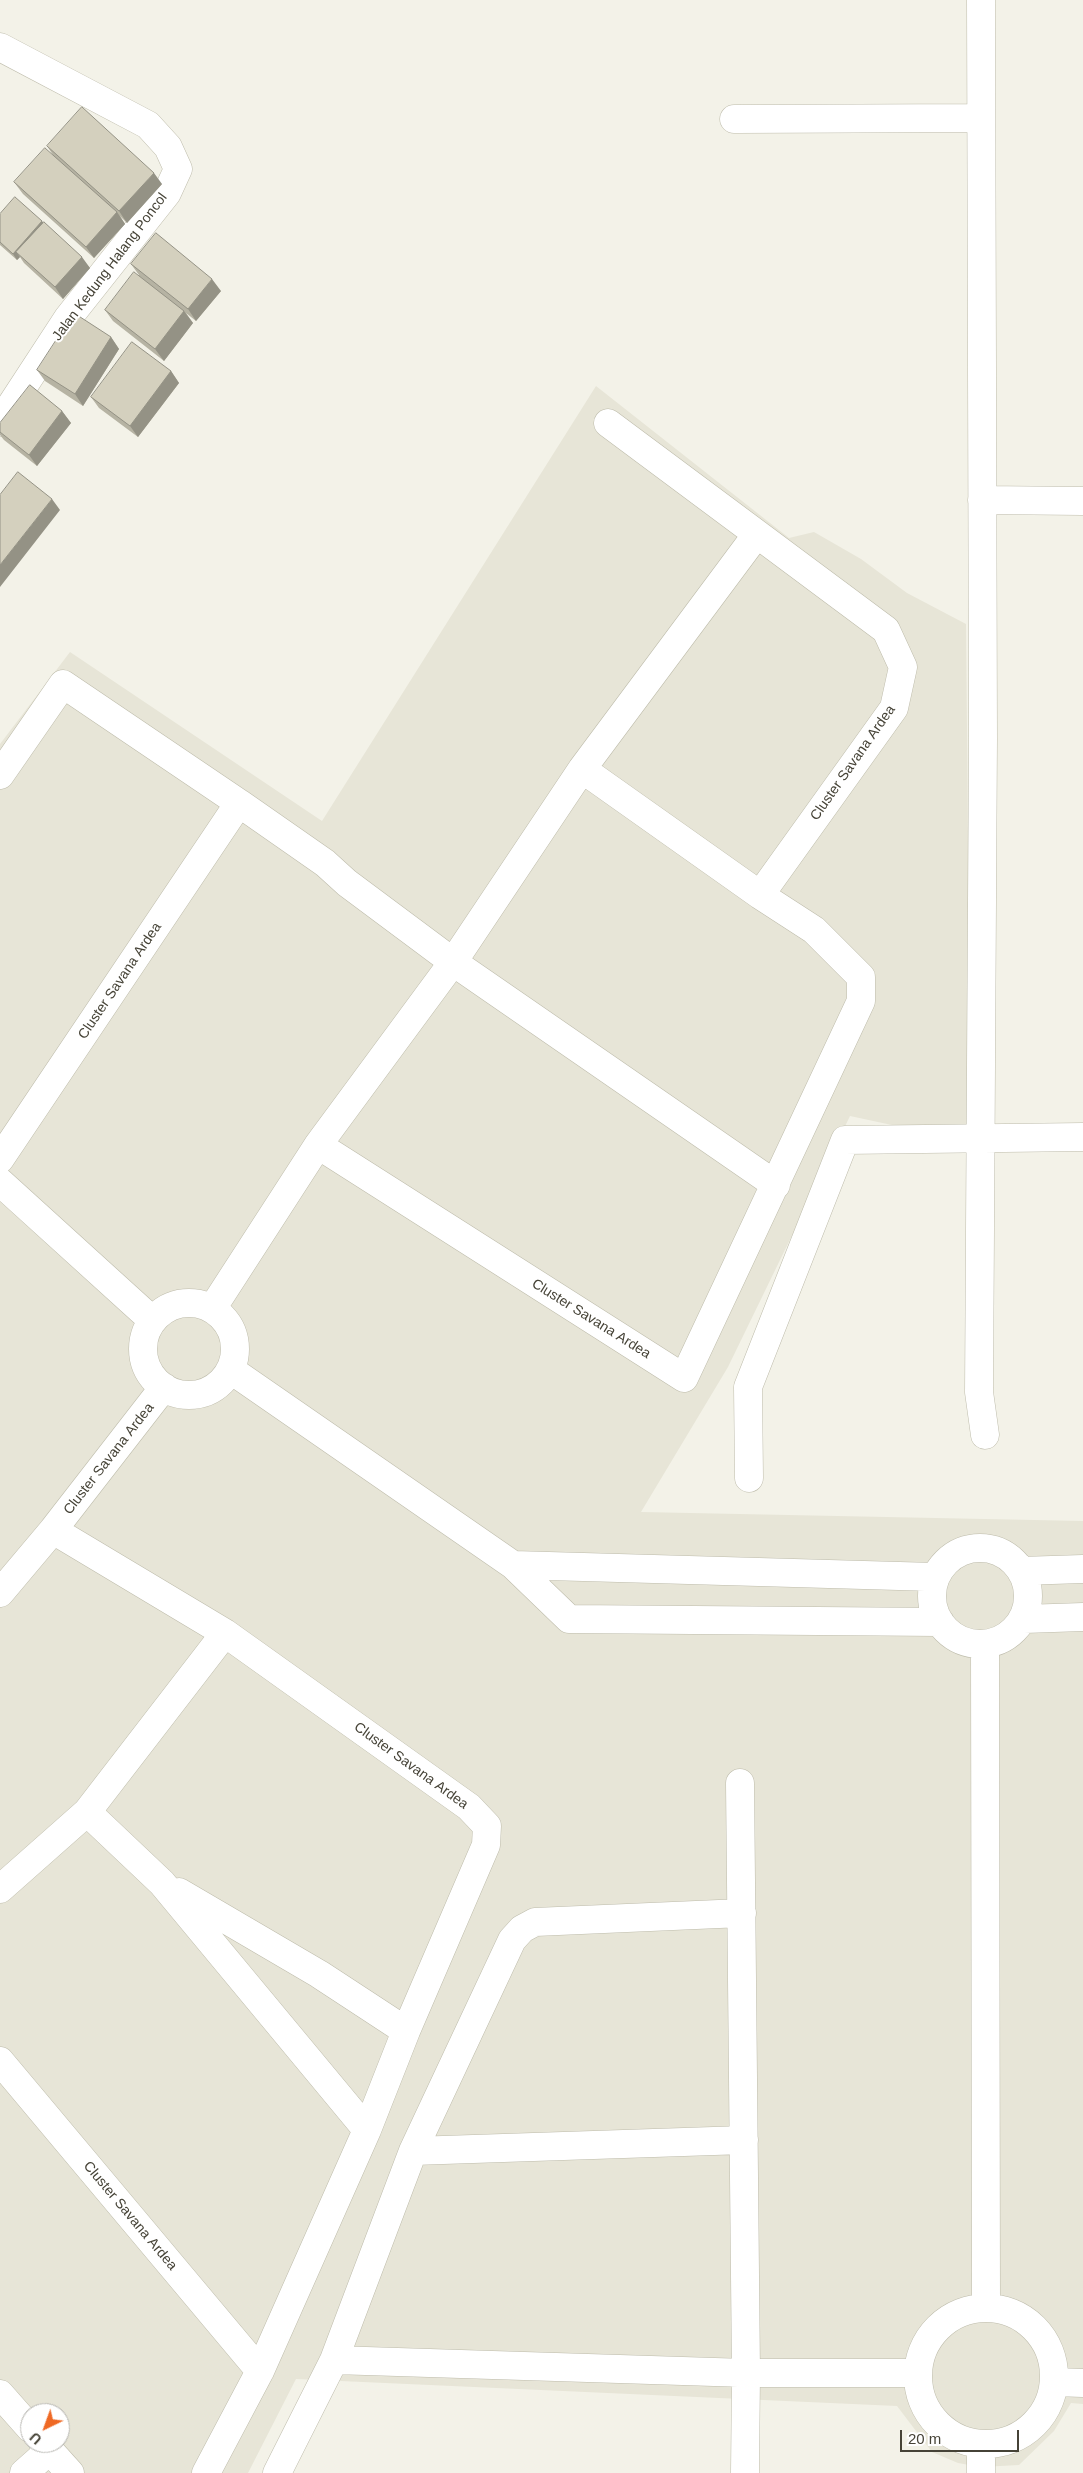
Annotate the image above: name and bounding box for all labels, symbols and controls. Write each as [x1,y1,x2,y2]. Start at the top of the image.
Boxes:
street label: Jalan Kedung Halang Poncol [49,190,171,344]
street label: Cluster Savana Ardea [807,702,899,824]
street label: Cluster Savana Ardea [75,920,165,1042]
street label: Cluster Savana Ardea [528,1276,654,1362]
street label: Cluster Savana Ardea [60,1400,158,1518]
street label: Cluster Savana Ardea [351,1719,471,1813]
street label: Cluster Savana Ardea [80,2158,180,2274]
north arrow [20,2403,70,2453]
scale bar [903,2420,1022,2452]
text: U [27,2429,45,2448]
text: 20 m [908,2430,941,2447]

